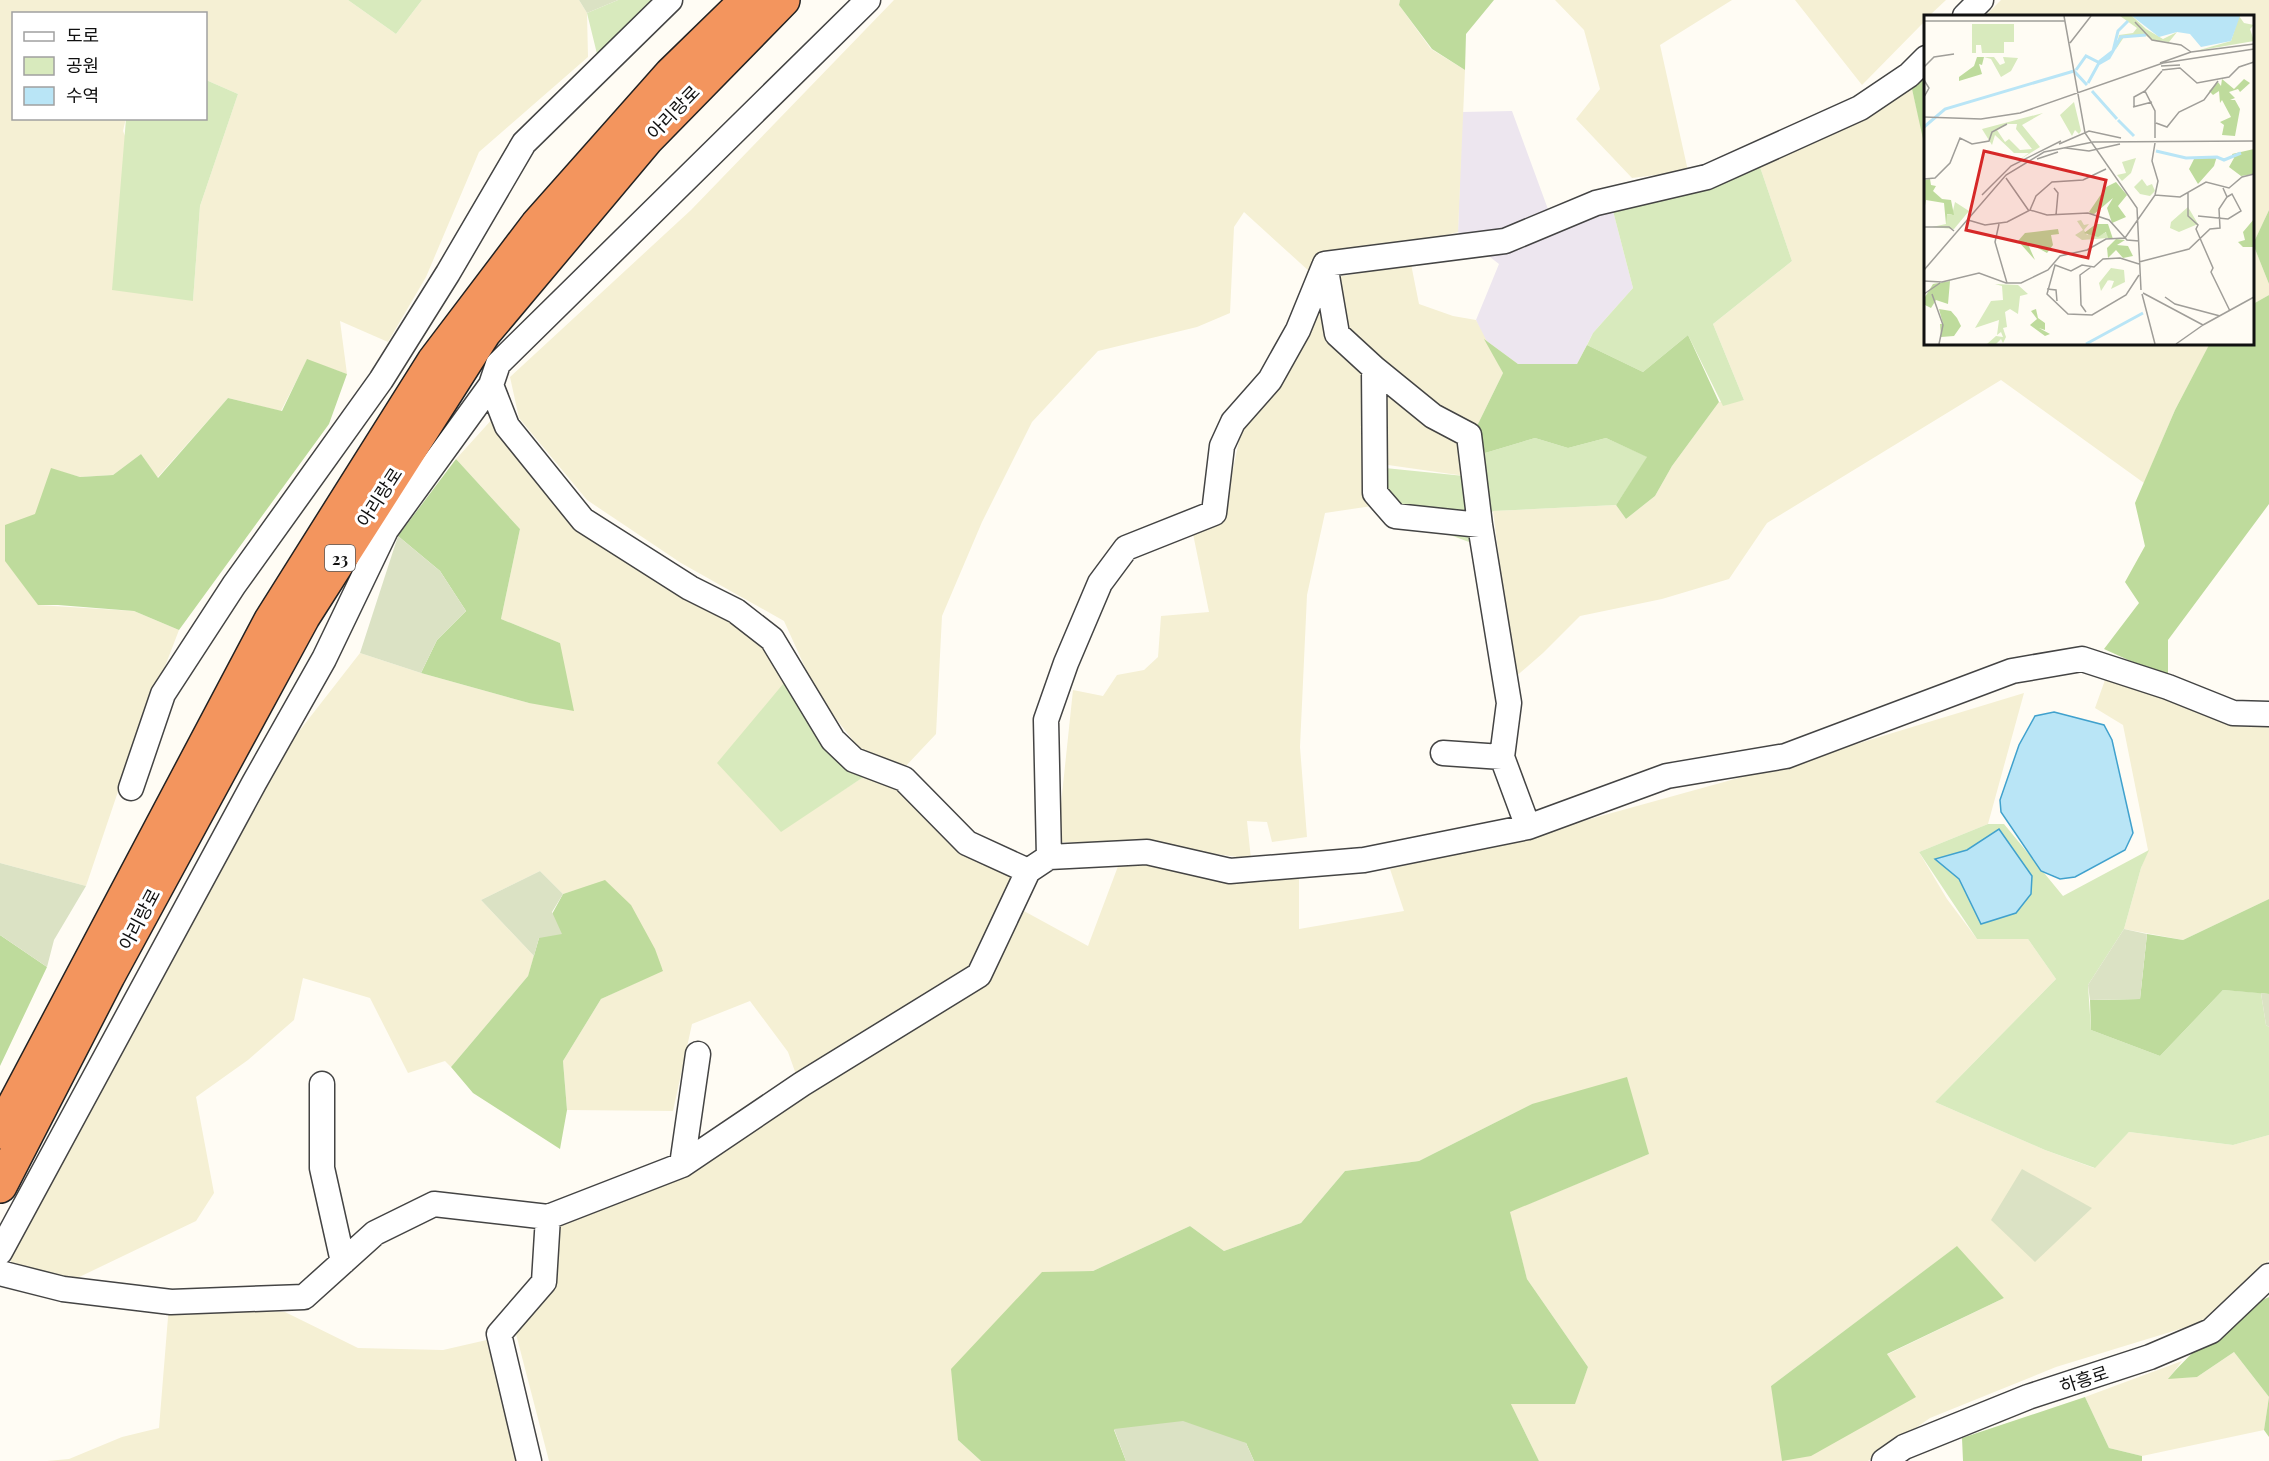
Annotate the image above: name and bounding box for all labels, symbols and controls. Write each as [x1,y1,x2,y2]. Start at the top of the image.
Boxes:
legend [12,12,207,120]
inset map [1924,15,2254,345]
text: 도로 [66,23,99,47]
text: 공원 [66,53,99,77]
street label: 아리랑로 [641,80,705,144]
text: 수역 [66,83,99,107]
street label: 아리랑로 [351,463,407,531]
road number: 23 [325,545,355,571]
street label: 아리랑로 [113,884,165,954]
street label: 하흥로 [2057,1360,2111,1398]

